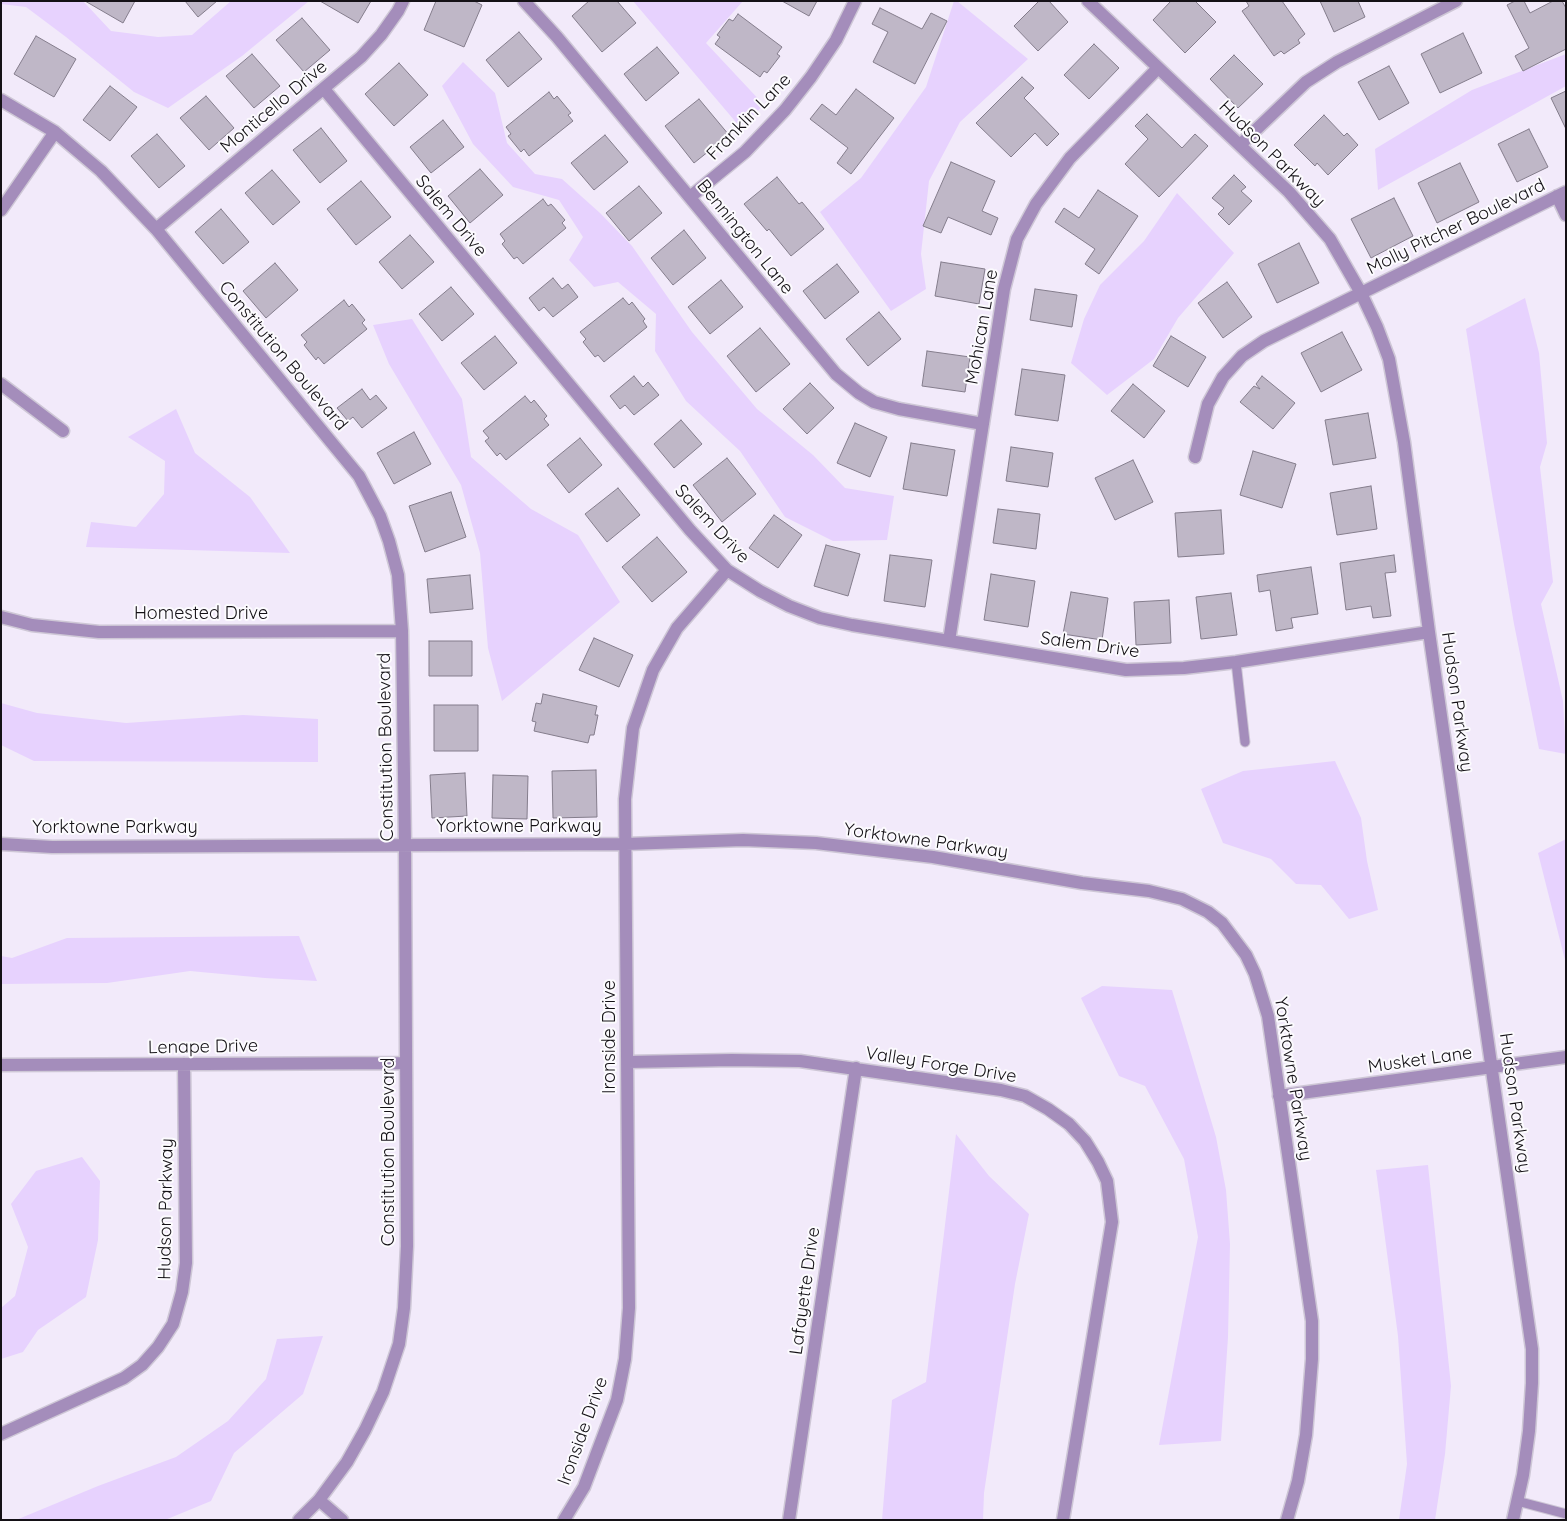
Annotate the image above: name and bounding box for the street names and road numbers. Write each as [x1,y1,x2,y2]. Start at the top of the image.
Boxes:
street label: Monticello Drive [216,56,332,158]
street label: Franklin Lane [702,69,796,165]
street label: Hudson Parkway [1214,96,1330,212]
street label: Salem Drive [411,171,491,261]
street label: Molly Pitcher Boulevard [1363,174,1549,280]
street label: Bennington Lane [692,175,798,299]
street label: Mohican Lane [961,268,1003,386]
street label: Constitution Boulevard [214,277,352,435]
street label: Salem Drive [670,480,754,568]
street label: Homested Drive [134,603,268,625]
street label: Salem Drive [1039,627,1141,663]
street label: Hudson Parkway [1436,630,1478,774]
street label: Constitution Boulevard [374,653,398,841]
street label: Yorktowne Parkway [436,816,602,838]
street label: Yorktowne Parkway [32,817,198,839]
street label: Yorktowne Parkway [843,819,1009,863]
street label: Ironside Drive [599,980,621,1094]
street label: Yorktowne Parkway [1269,996,1317,1162]
street label: Hudson Parkway [1494,1031,1536,1175]
street label: Lenape Drive [148,1035,258,1059]
street label: Valley Forge Drive [864,1042,1018,1088]
street label: Musket Lane [1366,1042,1474,1078]
street label: Constitution Boulevard [378,1058,400,1246]
street label: Hudson Parkway [154,1138,178,1280]
street label: Lafayette Drive [785,1226,825,1356]
street label: Ironside Drive [553,1374,613,1488]

